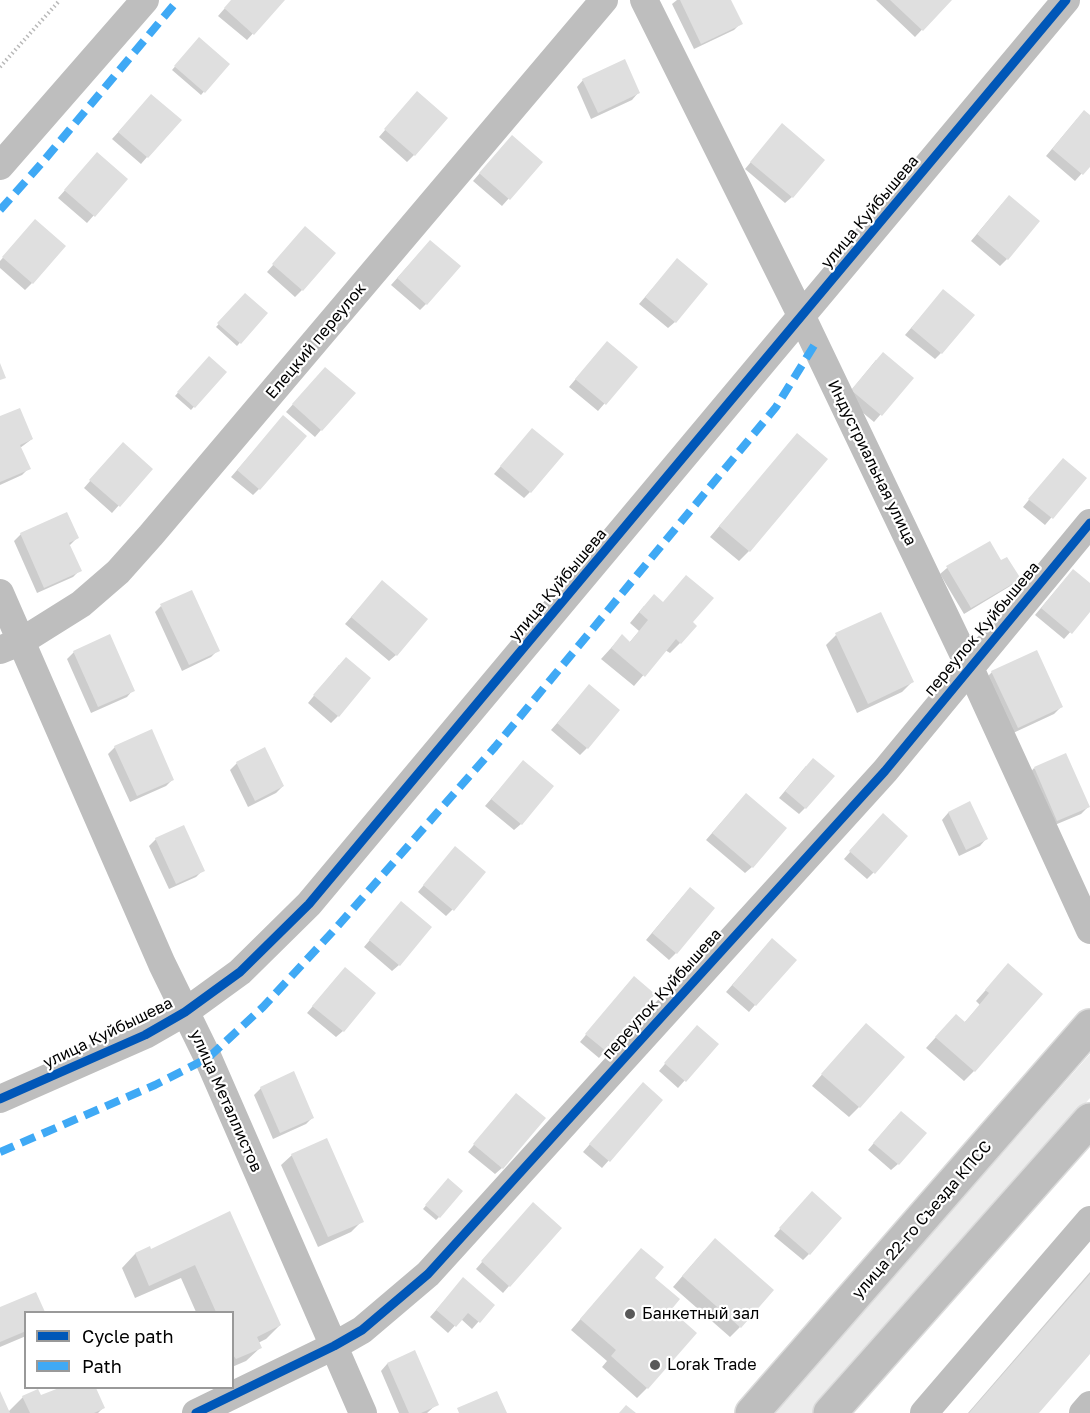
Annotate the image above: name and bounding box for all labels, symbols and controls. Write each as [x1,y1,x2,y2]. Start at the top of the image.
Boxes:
street label: улица Куйбышева [817,152,923,272]
street label: Елецкий переулок [262,279,370,403]
street label: Индустриальная улица [824,377,920,549]
street label: улица Куйбышева [505,525,611,645]
street label: переулок Куйбышева [920,558,1044,700]
street label: переулок Куйбышева [598,925,726,1063]
street label: улица Куйбышева [40,993,176,1073]
street label: улица Металлистов [186,1027,266,1175]
street label: улица 22-го Съезда КПСС [848,1137,996,1303]
place label: Банкетный зал [642,1304,759,1324]
marker: Банкетный зал [623,1307,637,1321]
legend [24,1311,234,1389]
text: Cycle path [82,1325,174,1347]
text: Path [82,1355,122,1377]
place label: Lorak Trade [667,1355,756,1375]
marker: Lorak Trade [648,1358,662,1372]

